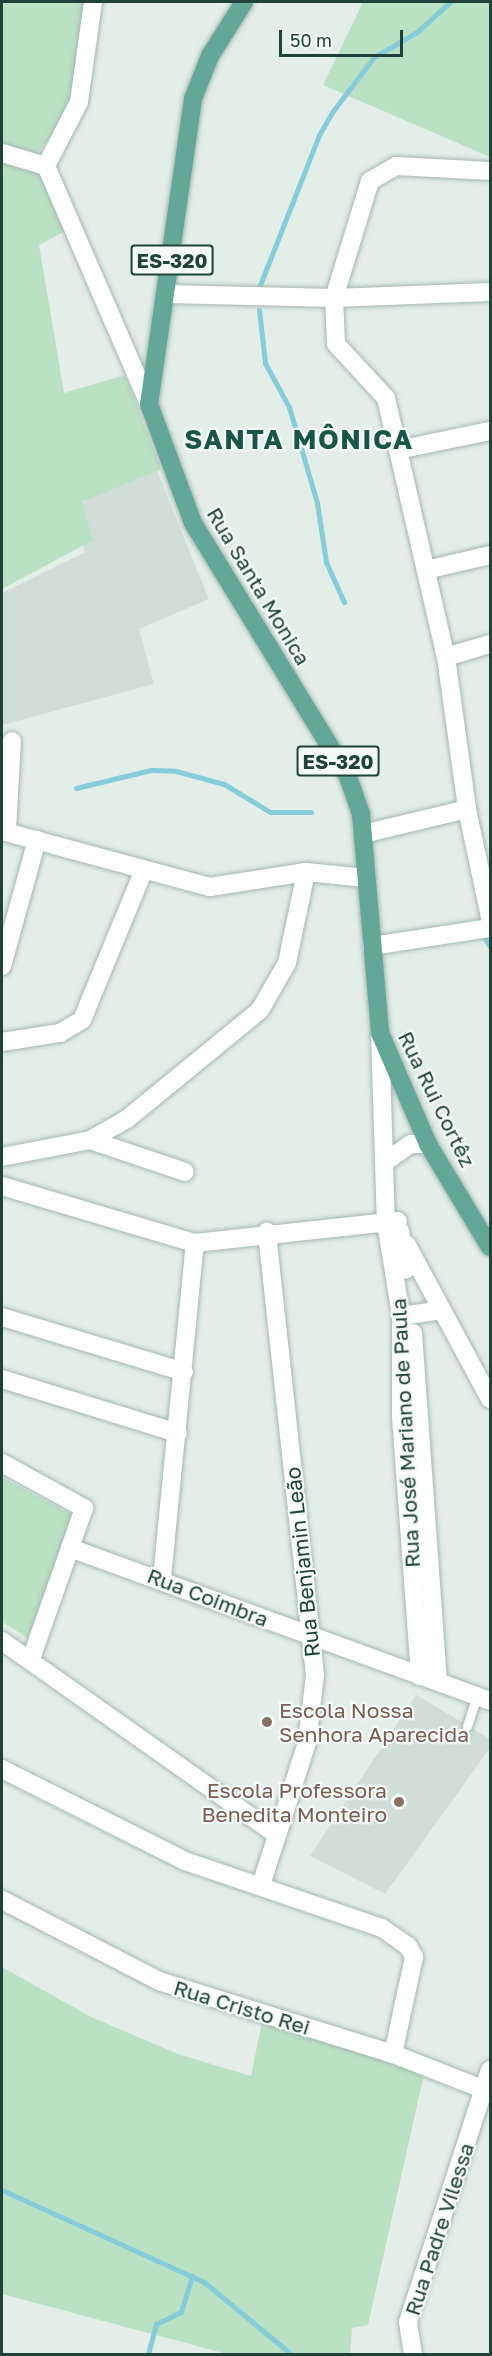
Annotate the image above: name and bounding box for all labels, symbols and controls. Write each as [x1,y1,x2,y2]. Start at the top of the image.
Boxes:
scale bar [282,18,406,56]
text: 50 m [290,29,332,51]
road number: ES-320 [130,243,214,277]
district label: SANTA MÔNICA [184,424,414,456]
street label: Rua Santa Monica [202,502,316,670]
road number: ES-320 [296,744,380,778]
street label: Rua Rui Cortêz [393,1027,481,1171]
street label: Rua José Mariano de Paula [385,1298,425,1568]
street label: Rua Benjamin Leão [279,1466,325,1658]
street label: Rua Coimbra [144,1562,272,1632]
place label: Escola Nossa Senhora Aparecida [279,1697,469,1747]
marker: Escola Nossa Senhora Aparecida [260,1715,274,1729]
place label: Escola Professora Benedita Monteiro [201,1777,387,1827]
marker: Escola Professora Benedita Monteiro [392,1795,406,1809]
street label: Rua Cristo Rei [171,1974,313,2040]
street label: Rua Padre Vilessa [399,2140,479,2318]

